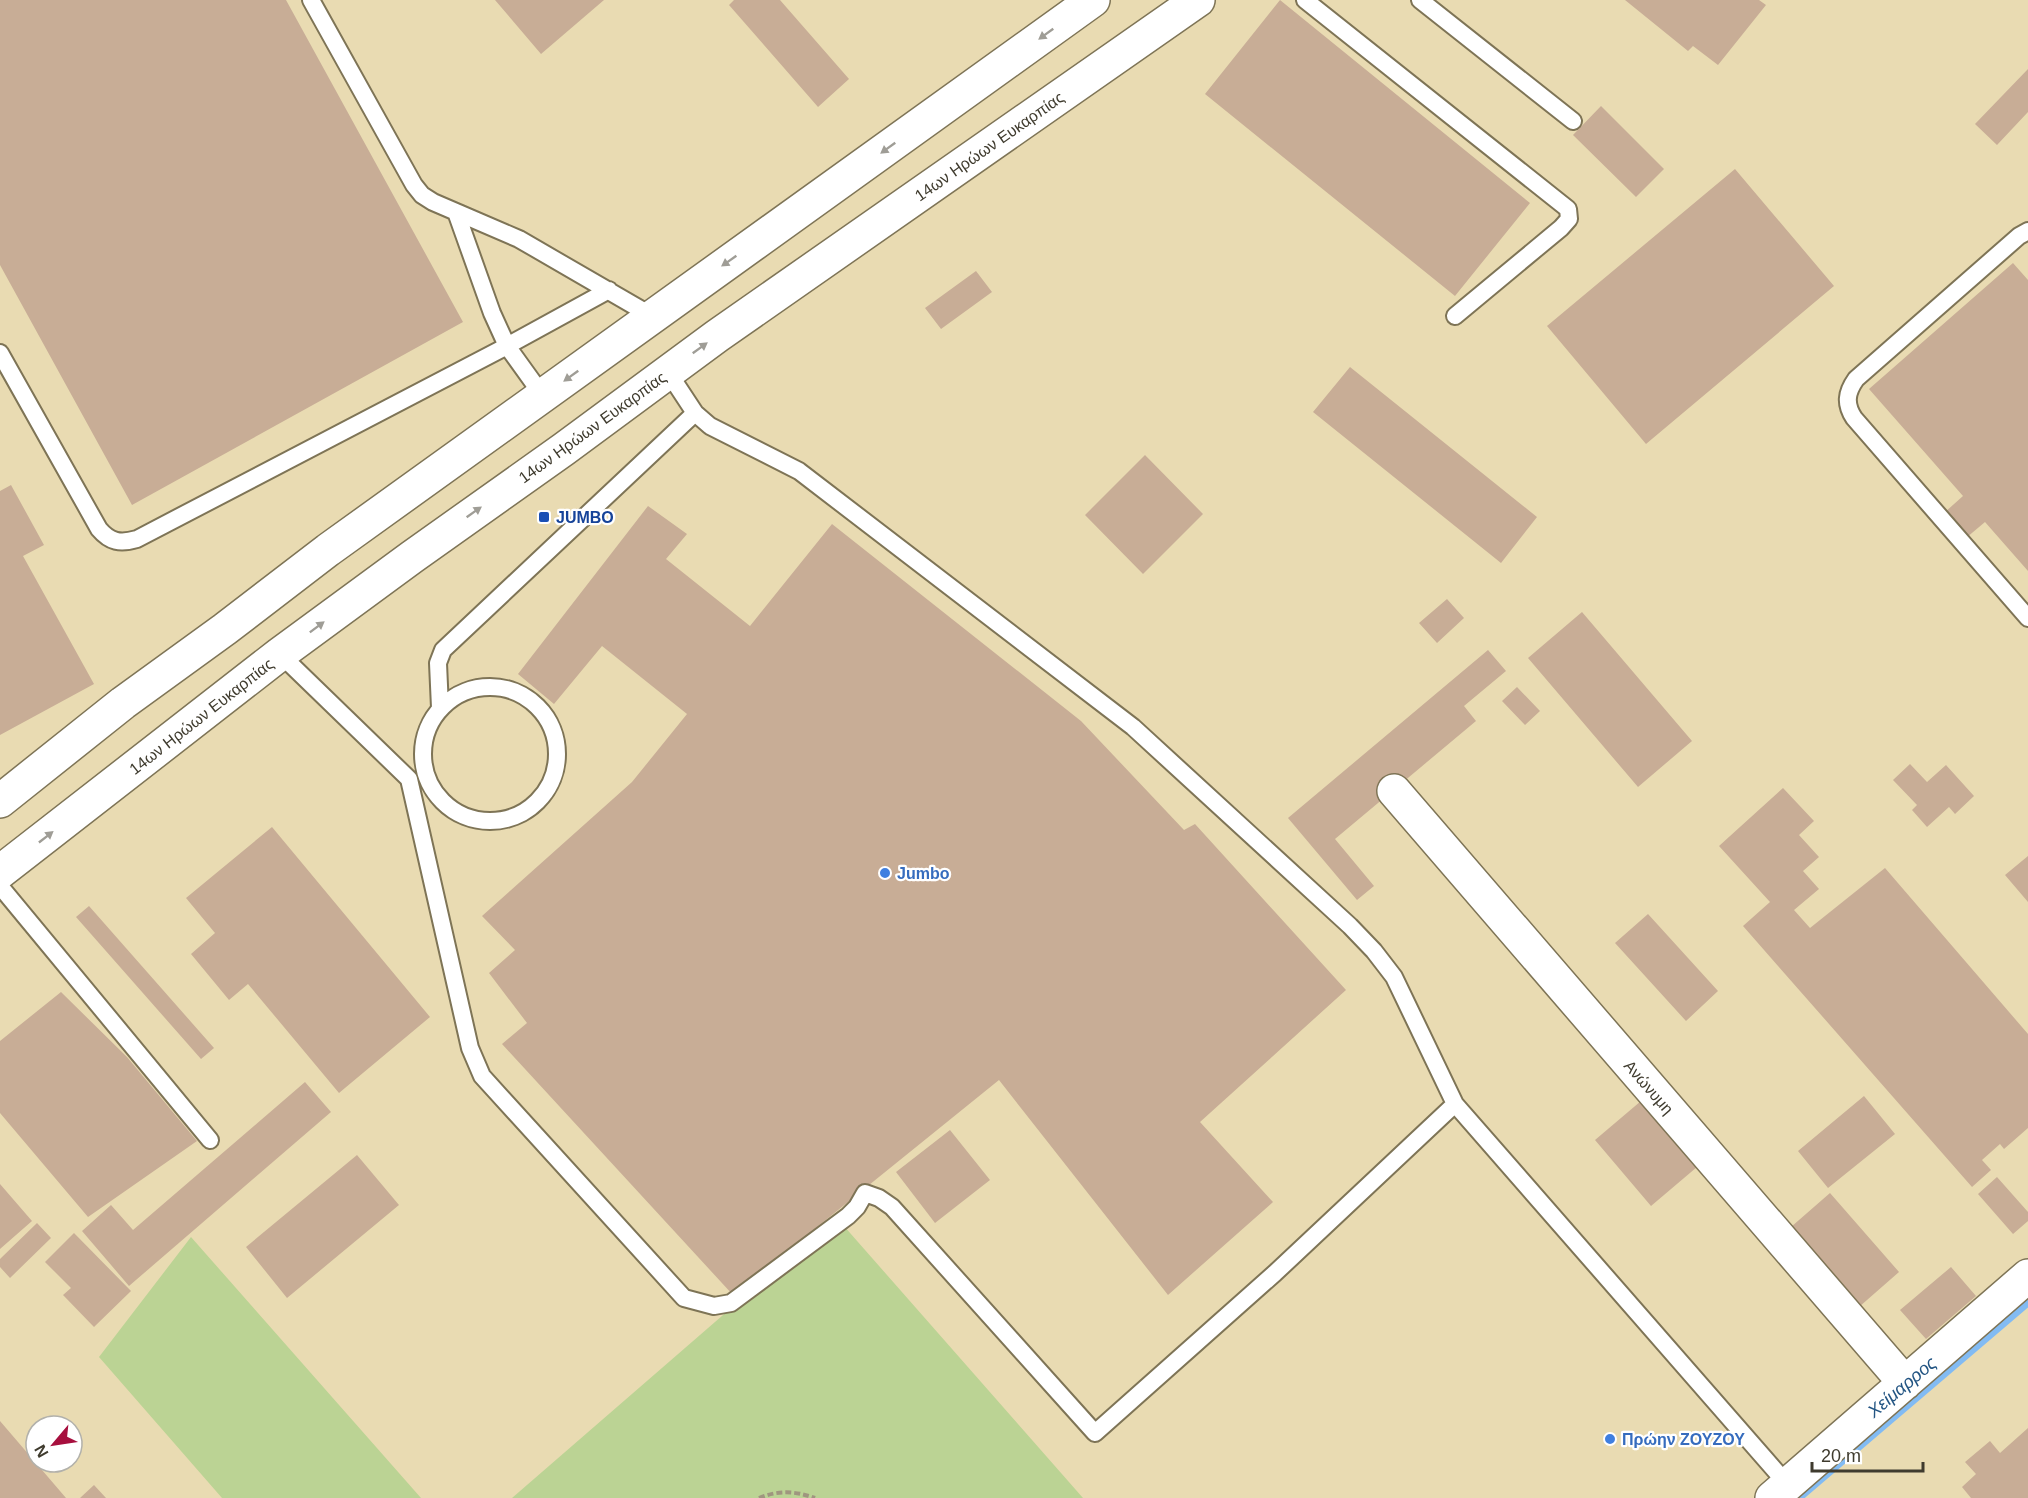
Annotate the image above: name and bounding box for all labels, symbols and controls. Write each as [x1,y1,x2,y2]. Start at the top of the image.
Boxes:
one-way arrow [1038,28,1054,39]
street label: 14ων Ηρώων Ευκαρπίας [912,88,1067,204]
one-way arrow [880,142,896,154]
one-way arrow [721,255,737,267]
one-way arrow [691,342,707,354]
street label: 14ων Ηρώων Ευκαρπίας [515,368,669,487]
one-way arrow [563,369,579,382]
one-way arrow [466,506,482,518]
place label: JUMBO [556,509,614,526]
marker: JUMBO [537,510,551,524]
one-way arrow [308,621,324,633]
street label: 14ων Ηρώων Ευκαρπίας [126,655,277,778]
one-way arrow [39,831,54,843]
place label: Jumbo [897,865,950,882]
marker: Jumbo [878,866,892,880]
street label: Ανώνυμη [1621,1057,1677,1118]
water label: Χείμαρρος [1863,1352,1941,1422]
north arrow [24,1414,84,1474]
place label: Πρώην ΖΟΥΖΟΥ [1622,1431,1745,1448]
marker: Πρώην ΖΟΥΖΟΥ [1603,1432,1617,1446]
scale bar [1812,1435,1923,1473]
text: N [31,1442,52,1460]
text: 20 m [1821,1446,1861,1466]

